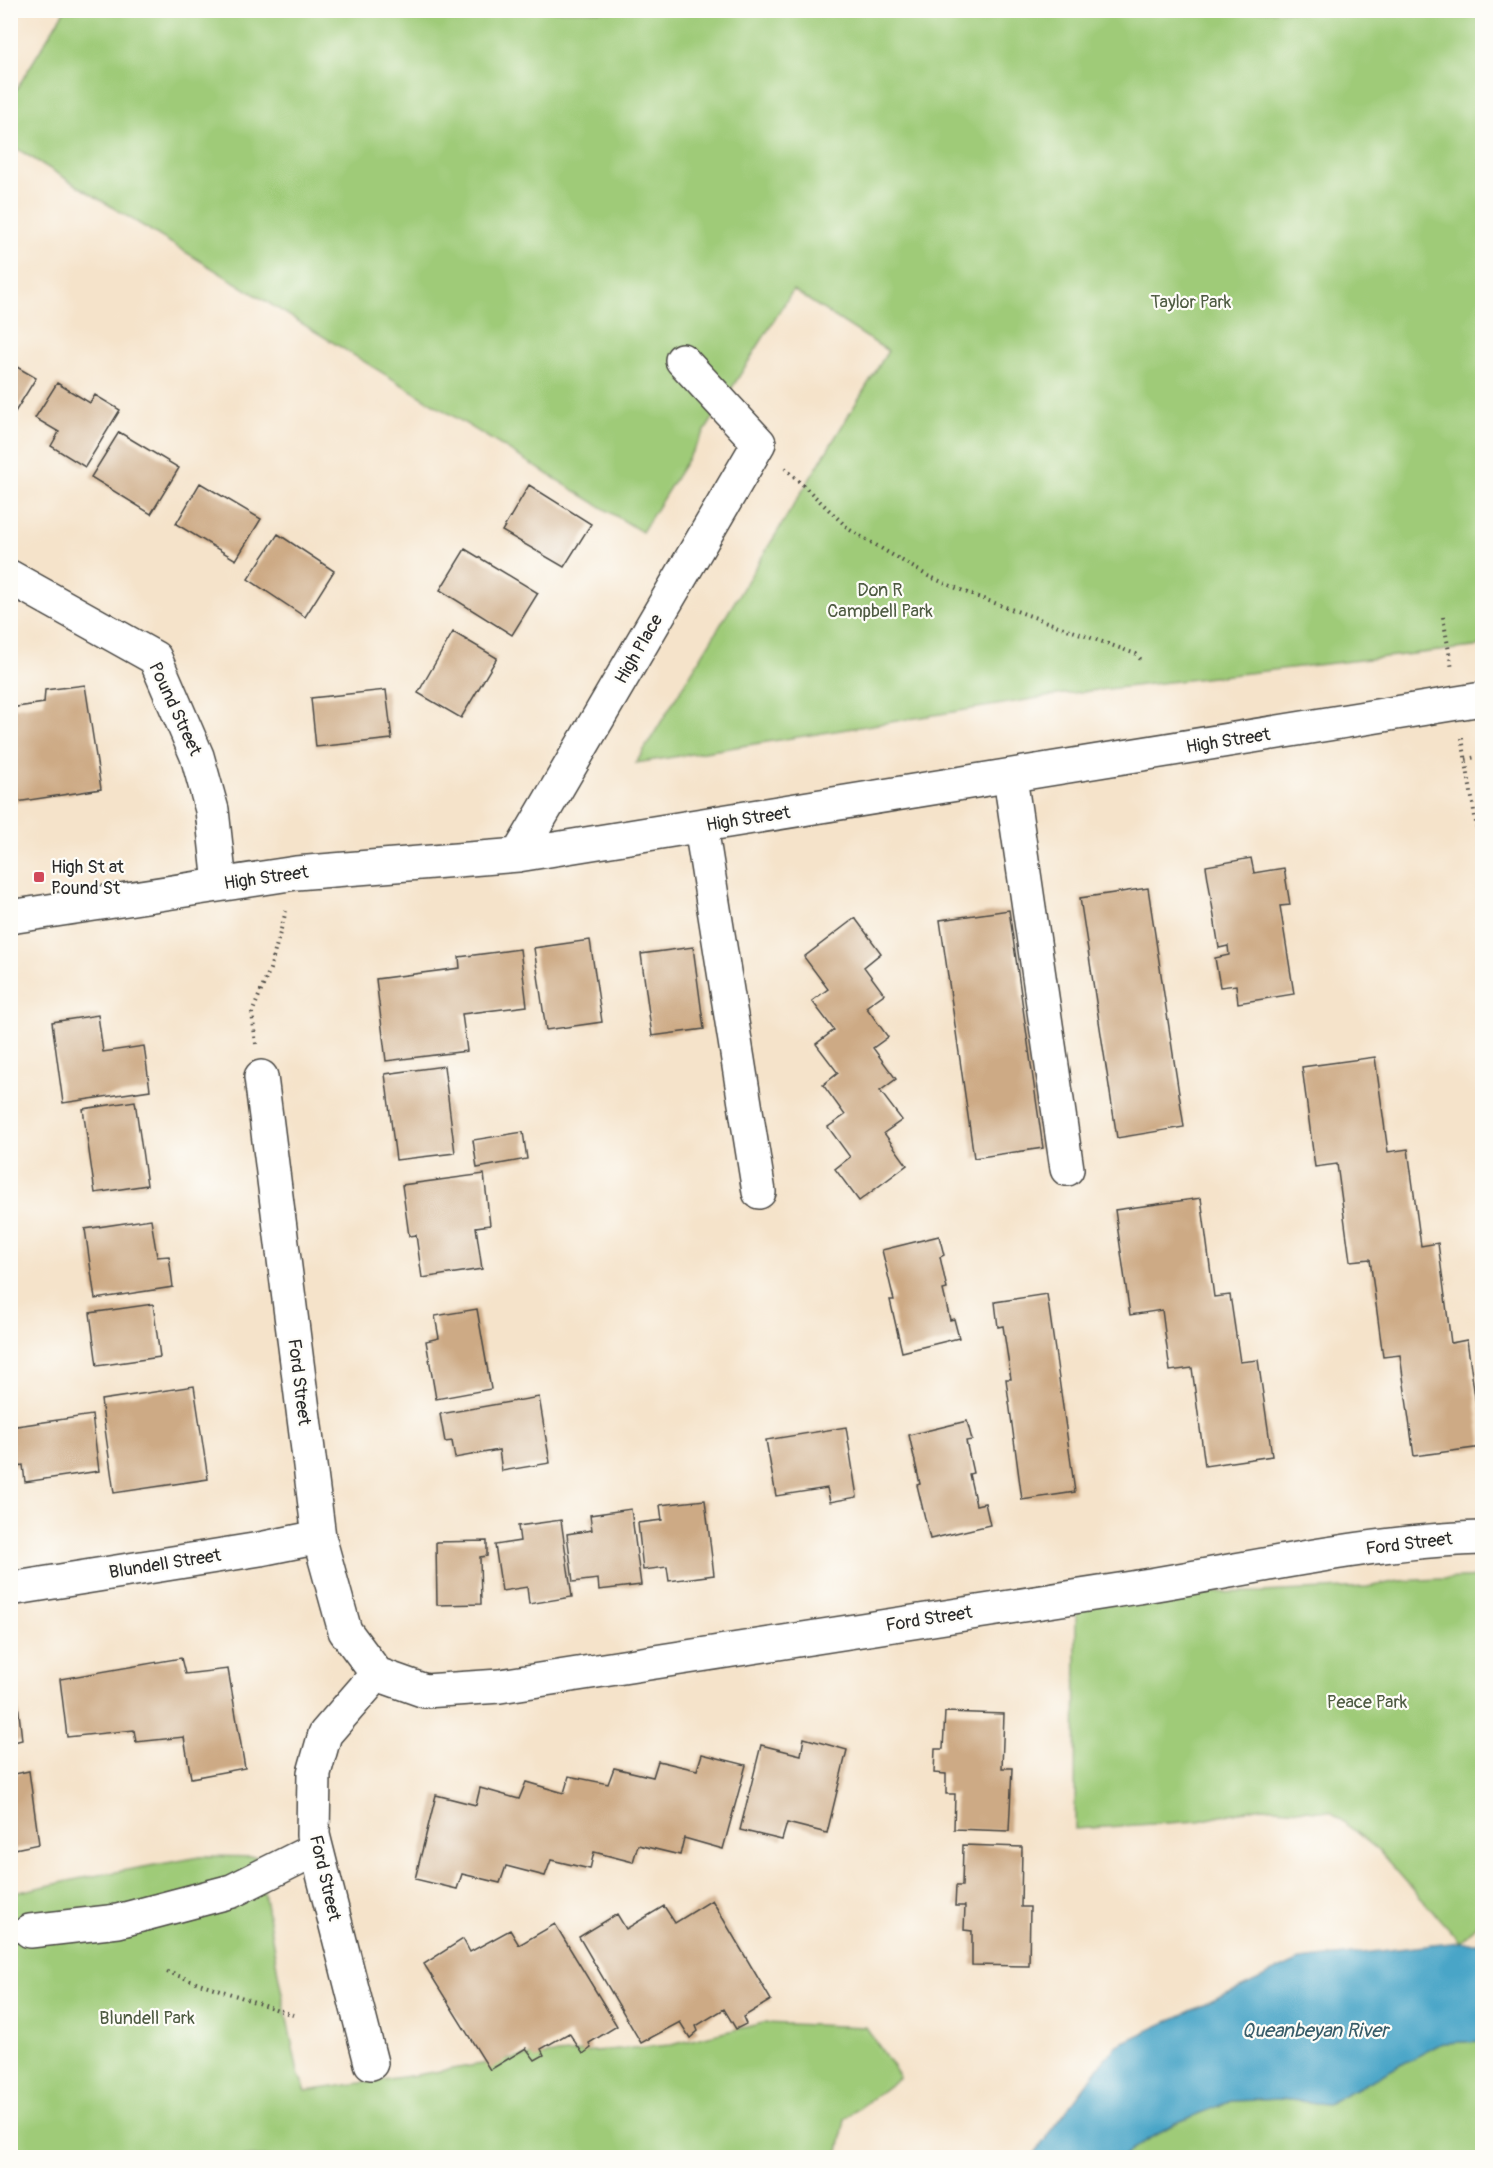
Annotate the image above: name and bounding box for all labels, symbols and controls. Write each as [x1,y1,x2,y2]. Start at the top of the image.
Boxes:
park label: Taylor Park [1151,291,1232,314]
park label: Don R Campbell Park [827,579,933,623]
street label: High Place [610,610,668,688]
street label: Pound Street [143,659,207,760]
street label: High Street [1184,723,1273,759]
street label: High Street [704,801,793,837]
place label: High St at Pound St [51,856,125,900]
street label: High Street [222,861,310,895]
marker: High St at Pound St [32,870,46,884]
street label: Ford Street [282,1337,316,1427]
street label: Ford Street [1364,1527,1454,1561]
street label: Blundell Street [107,1544,223,1584]
street label: Ford Street [884,1601,975,1637]
park label: Peace Park [1327,1691,1408,1714]
street label: Ford Street [304,1833,346,1924]
park label: Blundell Park [99,2007,195,2030]
water label: Queanbeyan River [1242,2018,1391,2043]

